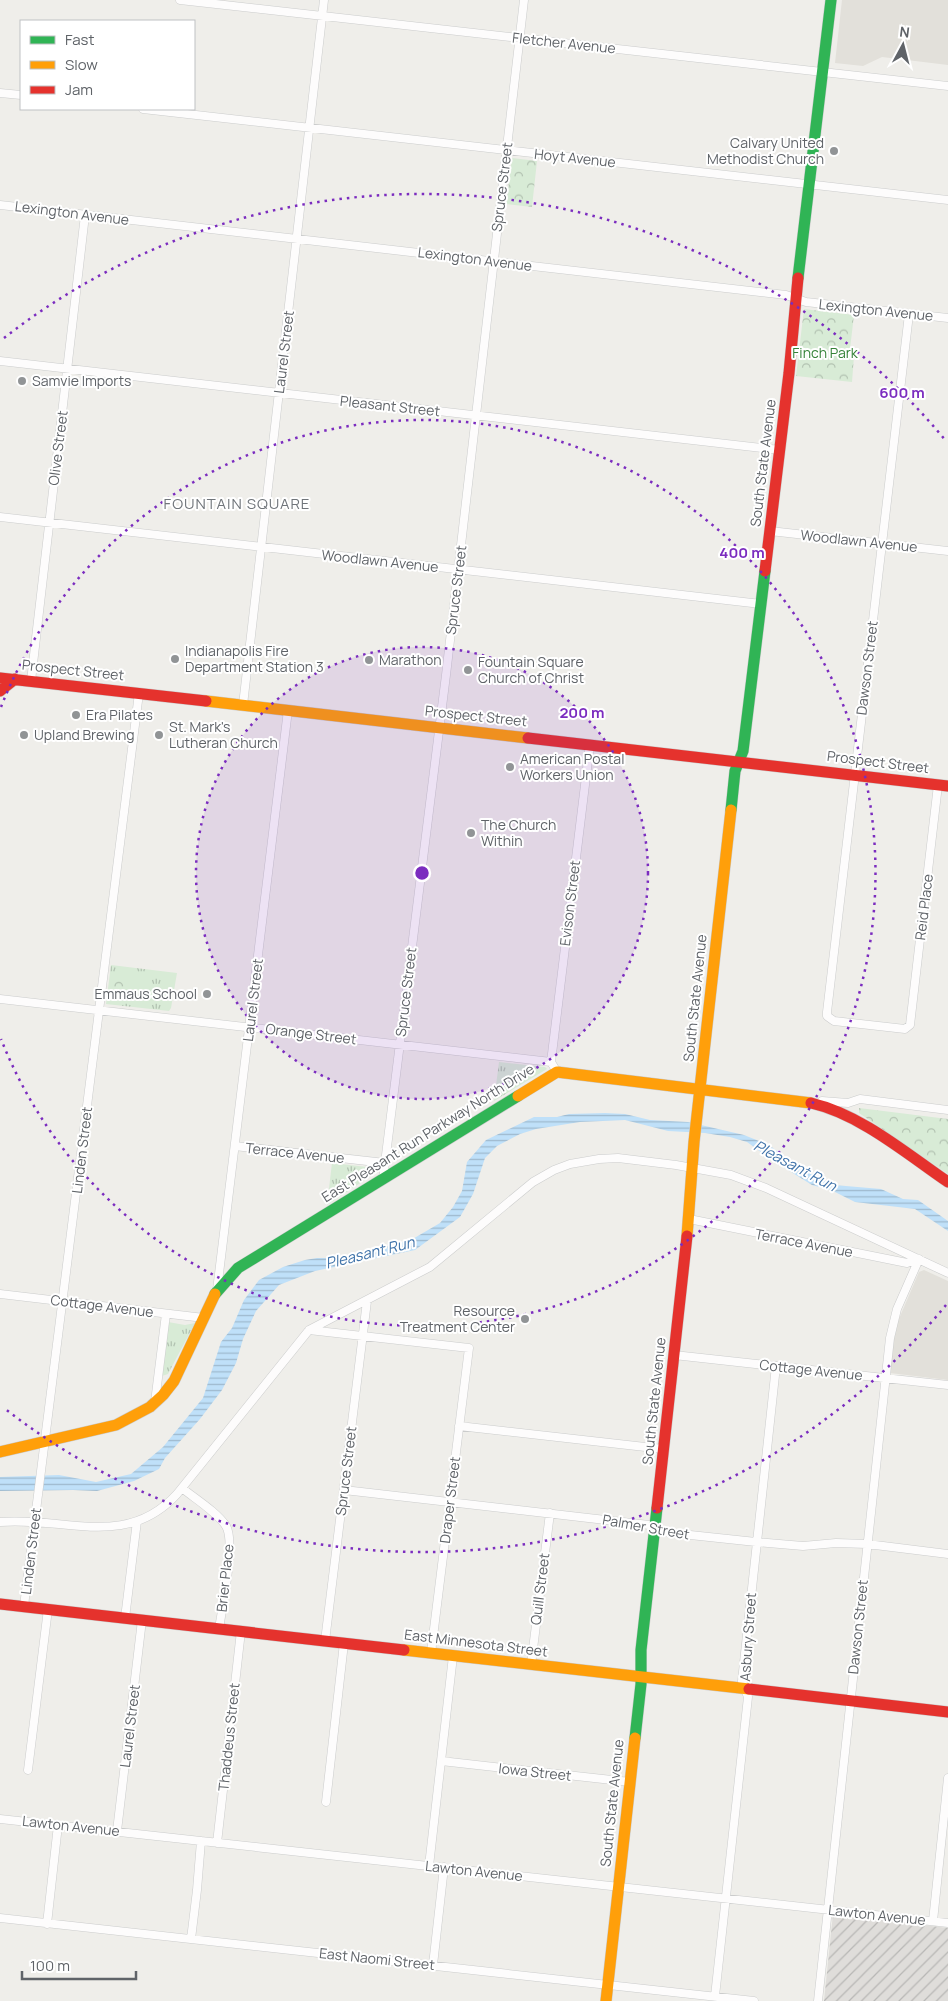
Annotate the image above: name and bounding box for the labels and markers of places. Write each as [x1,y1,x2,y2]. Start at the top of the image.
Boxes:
place label: Calvary United Methodist Church [707,133,824,168]
marker: Calvary United Methodist Church [828,145,840,157]
place label: Samvie Imports [32,371,131,390]
marker: Samvie Imports [16,375,28,387]
place label: Indianapolis Fire Department Station 3 [185,641,324,676]
place label: Marathon [379,650,442,669]
place label: Fountain Square Church of Christ [478,652,584,687]
marker: Indianapolis Fire Department Station 3 [169,653,181,665]
marker: Marathon [363,654,375,666]
marker: Fountain Square Church of Christ [462,664,474,676]
place label: Era Pilates [86,705,153,724]
marker: Era Pilates [70,709,82,721]
place label: St. Mark's Lutheran Church [169,717,278,752]
place label: Upland Brewing [34,725,135,744]
marker: Upland Brewing [18,729,30,741]
marker: St. Mark's Lutheran Church [153,729,165,741]
place label: American Postal Workers Union [520,749,624,784]
marker: American Postal Workers Union [504,761,516,773]
place label: The Church Within [481,815,556,850]
marker: The Church Within [465,827,477,839]
centre of rings [413,864,431,882]
place label: Emmaus School [95,984,197,1003]
marker: Emmaus School [201,988,213,1000]
place label: Resource Treatment Center [400,1301,515,1336]
marker: Resource Treatment Center [519,1313,531,1325]

